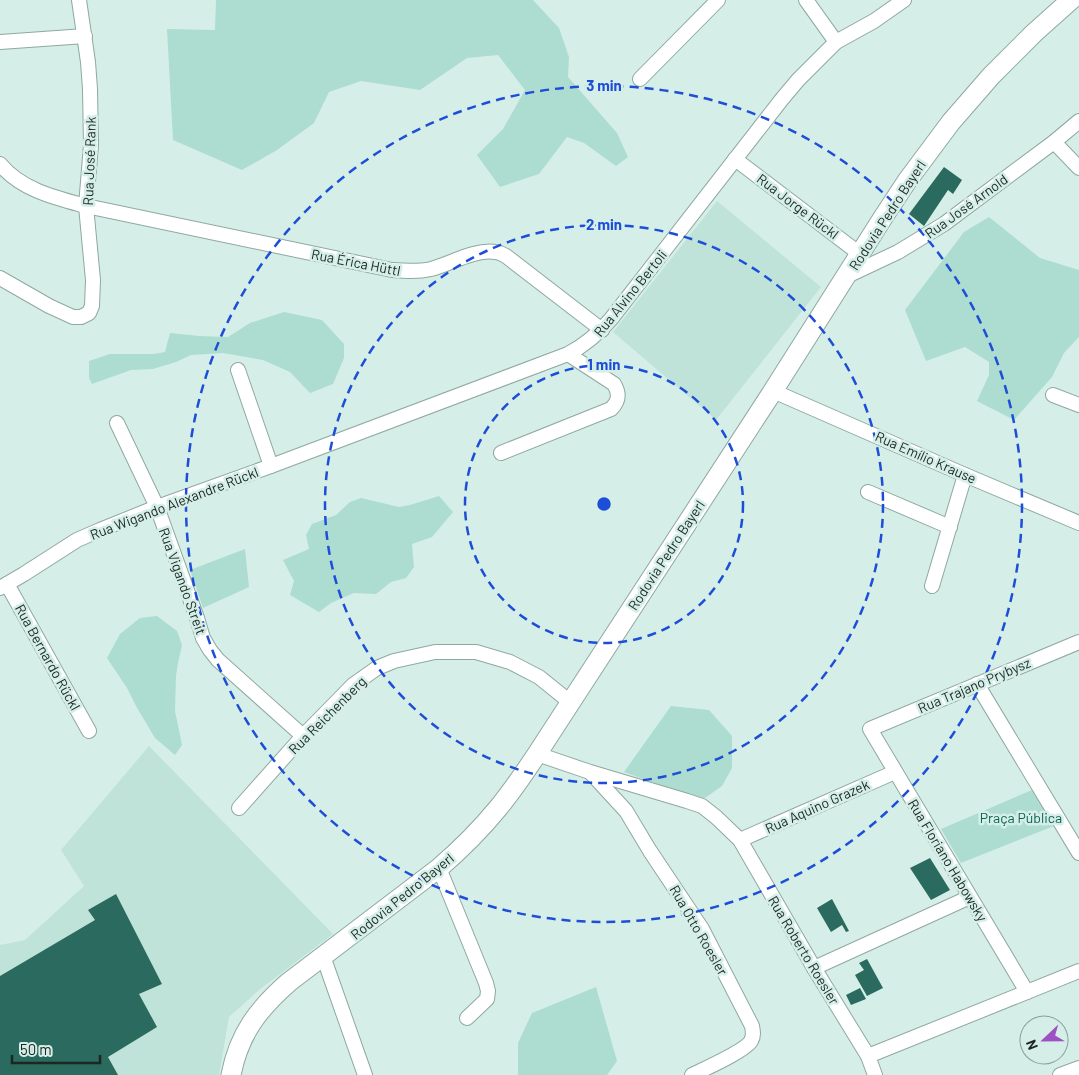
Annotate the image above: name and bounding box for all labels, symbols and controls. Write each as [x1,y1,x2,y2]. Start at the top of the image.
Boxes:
text: 3 min [586,76,622,94]
street label: Rua José Rank [79,116,99,206]
street label: Rodovia Pedro Bayerl [845,157,929,273]
street label: Rua Jorge Rückl [754,170,842,242]
street label: Rua José Arnold [921,170,1011,242]
text: 2 min [586,215,622,233]
street label: Rua Érica Hüttl [310,245,402,279]
street label: Rua Alvino Bertoli [590,246,670,340]
text: 1 min [588,355,620,373]
street label: Rua Emílio Krause [873,427,979,487]
street label: Rua Wigando Alexandre Rückl [87,463,261,543]
centre of rings [595,495,613,513]
street label: Rodovia Pedro Bayerl [624,497,708,613]
street label: Rua Vigando Streit [156,525,210,637]
street label: Rua Bernardo Rückl [12,601,84,713]
street label: Rua Trajano Prybysz [915,654,1033,716]
street label: Rua Reichenberg [285,673,369,757]
street label: Rua Aquino Grazek [762,775,872,837]
street label: Rua Floriano Habowsky [905,796,992,925]
park label: Praça Pública [980,809,1062,826]
street label: Rodovia Pedro Bayerl [347,849,457,943]
street label: Rua Otto Roesler [666,882,732,978]
street label: Rua Roberto Roesler [765,893,843,1007]
north arrow [1019,1015,1069,1065]
scale bar [12,1032,100,1064]
text: N [1022,1038,1041,1053]
text: 50 m [20,1040,52,1058]

